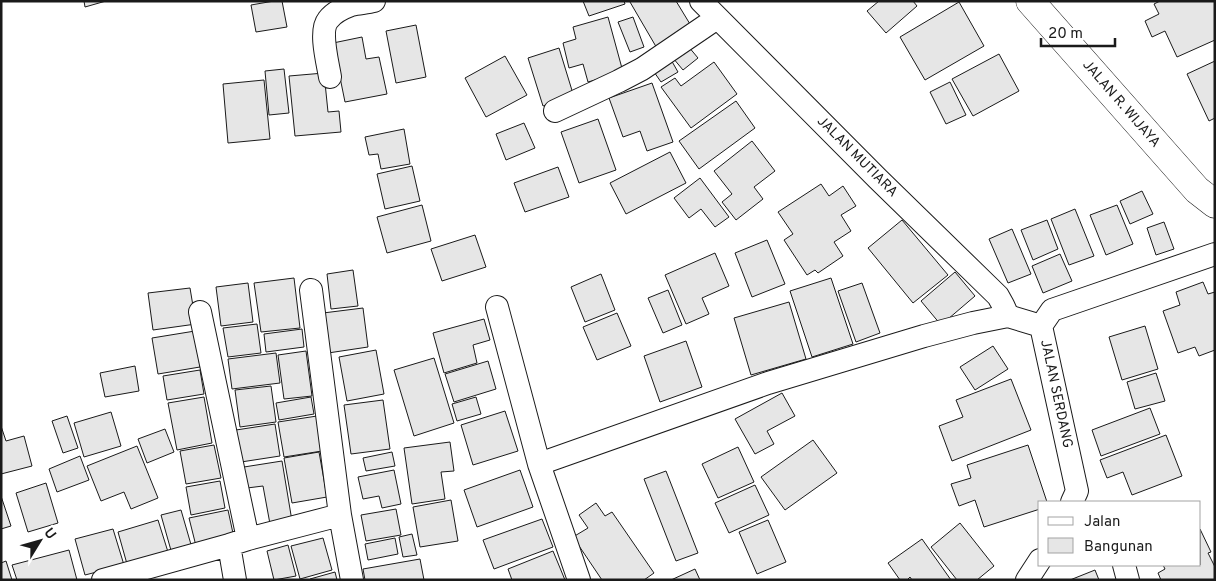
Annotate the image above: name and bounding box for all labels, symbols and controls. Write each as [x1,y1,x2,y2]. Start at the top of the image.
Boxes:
scale bar [1041,15,1115,47]
text: 20 m [1048,25,1083,44]
street label: JALAN R. WIJAYA [1078,57,1164,151]
street label: JALAN MUTIARA [813,113,901,201]
street label: JALAN SERDANG [1036,338,1076,450]
legend [1038,501,1201,566]
text: Jalan [1084,513,1121,532]
north arrow [15,516,65,566]
text: U [39,525,59,543]
text: Bangunan [1084,538,1153,557]

